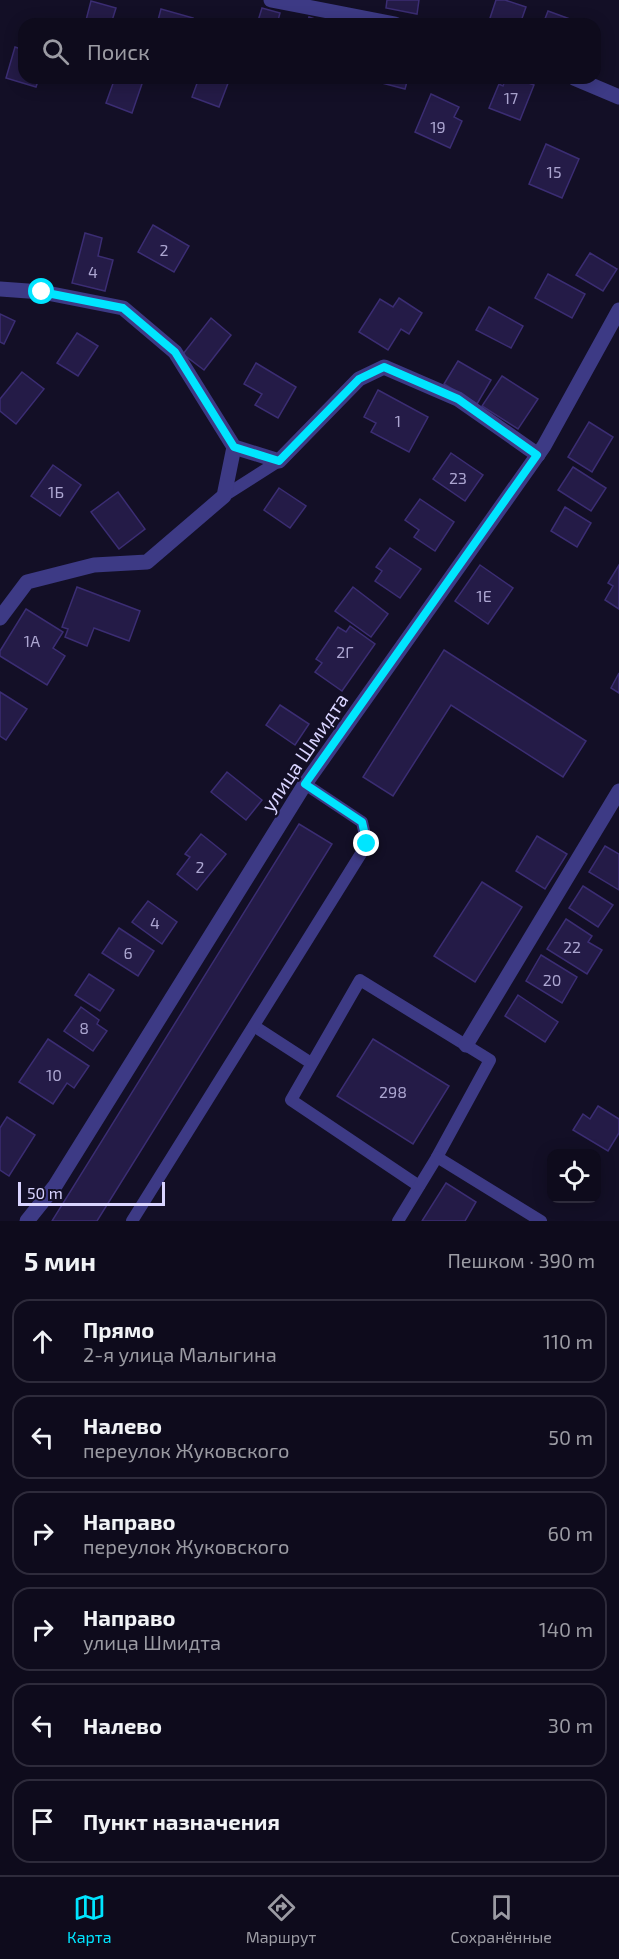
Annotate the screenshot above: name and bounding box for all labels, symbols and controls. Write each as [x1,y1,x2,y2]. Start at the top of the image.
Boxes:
search box [18,18,601,84]
icon: search [39,35,72,68]
text: Поиск [87,38,150,64]
house number: 17 [504,88,518,107]
house number: 19 [430,117,446,136]
house number: 15 [547,162,561,181]
house number: 2 [160,240,169,259]
house number: 4 [88,262,98,281]
route start [28,278,54,304]
house number: 1 [395,411,401,430]
house number: 2З [449,468,467,487]
house number: 1Б [48,482,64,501]
house number: 1Е [476,586,492,605]
house number: 1А [24,631,40,650]
house number: 2Г [336,642,354,661]
street label: улица Шмидта [255,688,353,816]
route end [353,830,379,856]
house number: 2 [196,857,205,876]
house number: 4 [150,913,160,932]
house number: 22 [563,937,581,956]
house number: 6 [123,943,133,962]
house number: 20 [543,970,561,989]
house number: 8 [79,1018,89,1037]
house number: 10 [46,1065,62,1084]
house number: 298 [379,1082,407,1101]
map controls [547,1149,601,1203]
button: locate [547,1149,601,1203]
scale bar [18,1179,165,1206]
text: 50 m [27,1183,63,1202]
text: 5 мин [24,1245,96,1276]
text: Пешком · 390 m [447,1248,595,1272]
text: Прямо [83,1316,154,1342]
icon: ahead [26,1325,59,1358]
text: 110 m [543,1329,593,1353]
text: 2-я улица Малыгина [83,1342,277,1366]
text: Налево [83,1412,162,1438]
icon: left [26,1421,59,1454]
text: 50 m [548,1425,593,1449]
text: переулок Жуковского [83,1438,290,1462]
text: Направо [83,1508,176,1534]
icon: right [26,1517,59,1550]
text: 60 m [548,1521,593,1545]
text: переулок Жуковского [83,1534,290,1558]
text: Направо [83,1604,176,1630]
icon: right [26,1613,59,1646]
text: 140 m [539,1617,593,1641]
text: улица Шмидта [83,1630,221,1654]
icon: left [26,1709,59,1742]
text: Налево [83,1712,162,1738]
text: 30 m [548,1713,593,1737]
icon: arrive [26,1805,59,1838]
text: Пункт назначения [83,1808,280,1834]
tab: Карта [67,1891,112,1946]
tab: Маршрут [246,1891,316,1946]
tab: Сохранённые [451,1891,552,1946]

